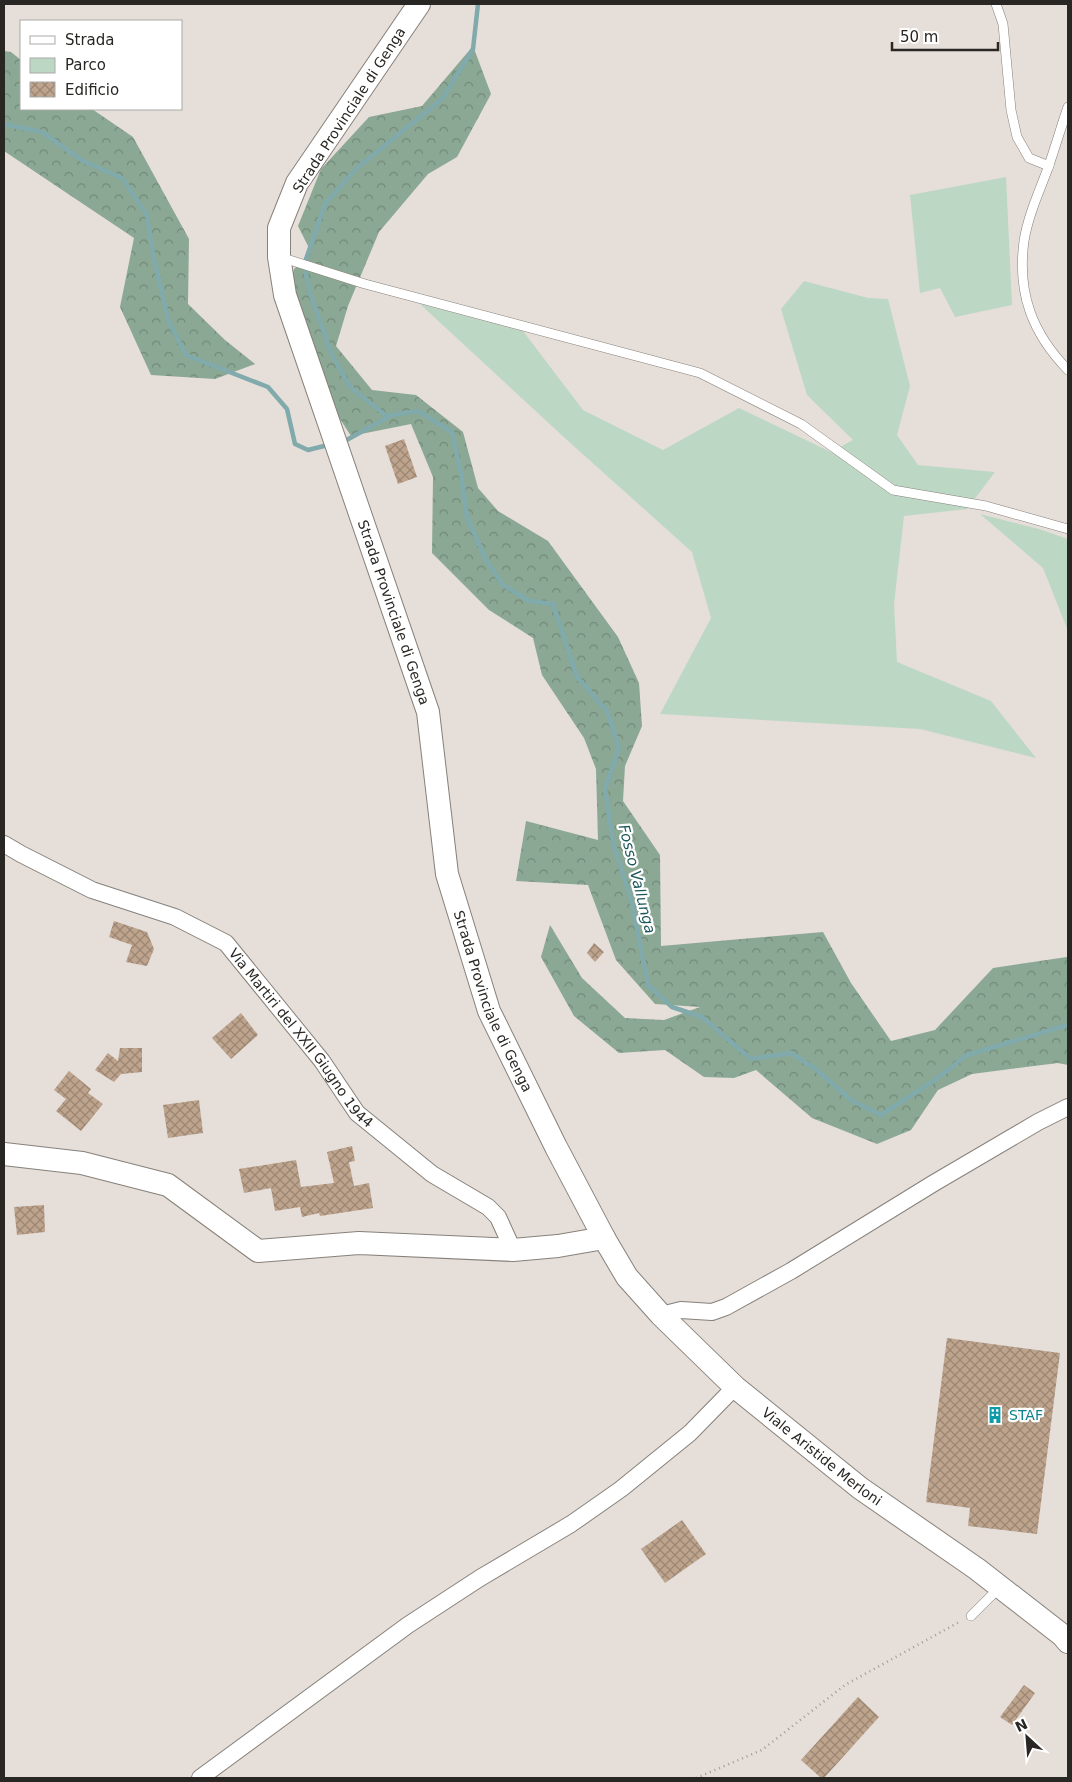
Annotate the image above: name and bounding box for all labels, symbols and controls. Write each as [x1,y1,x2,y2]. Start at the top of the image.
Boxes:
legend [20,20,182,110]
scale bar [892,20,998,52]
street label: Strada Provinciale di Genga [289,24,409,196]
text: 50 m [900,28,938,46]
text: Strada [65,31,114,49]
text: Parco [65,56,106,74]
text: Edificio [65,81,119,99]
street label: Strada Provinciale di Genga [355,518,433,707]
water label: Fosso Vallunga [615,823,659,935]
street label: Strada Provinciale di Genga [451,908,536,1095]
street label: Via Martiri del XXII Giugno 1944 [226,945,376,1131]
street label: Viale Aristide Merloni [759,1404,885,1509]
building icon: STAF [985,1405,1005,1425]
place label: STAF [1009,1407,1043,1423]
north arrow [1002,1712,1052,1762]
text: N [1013,1716,1030,1735]

